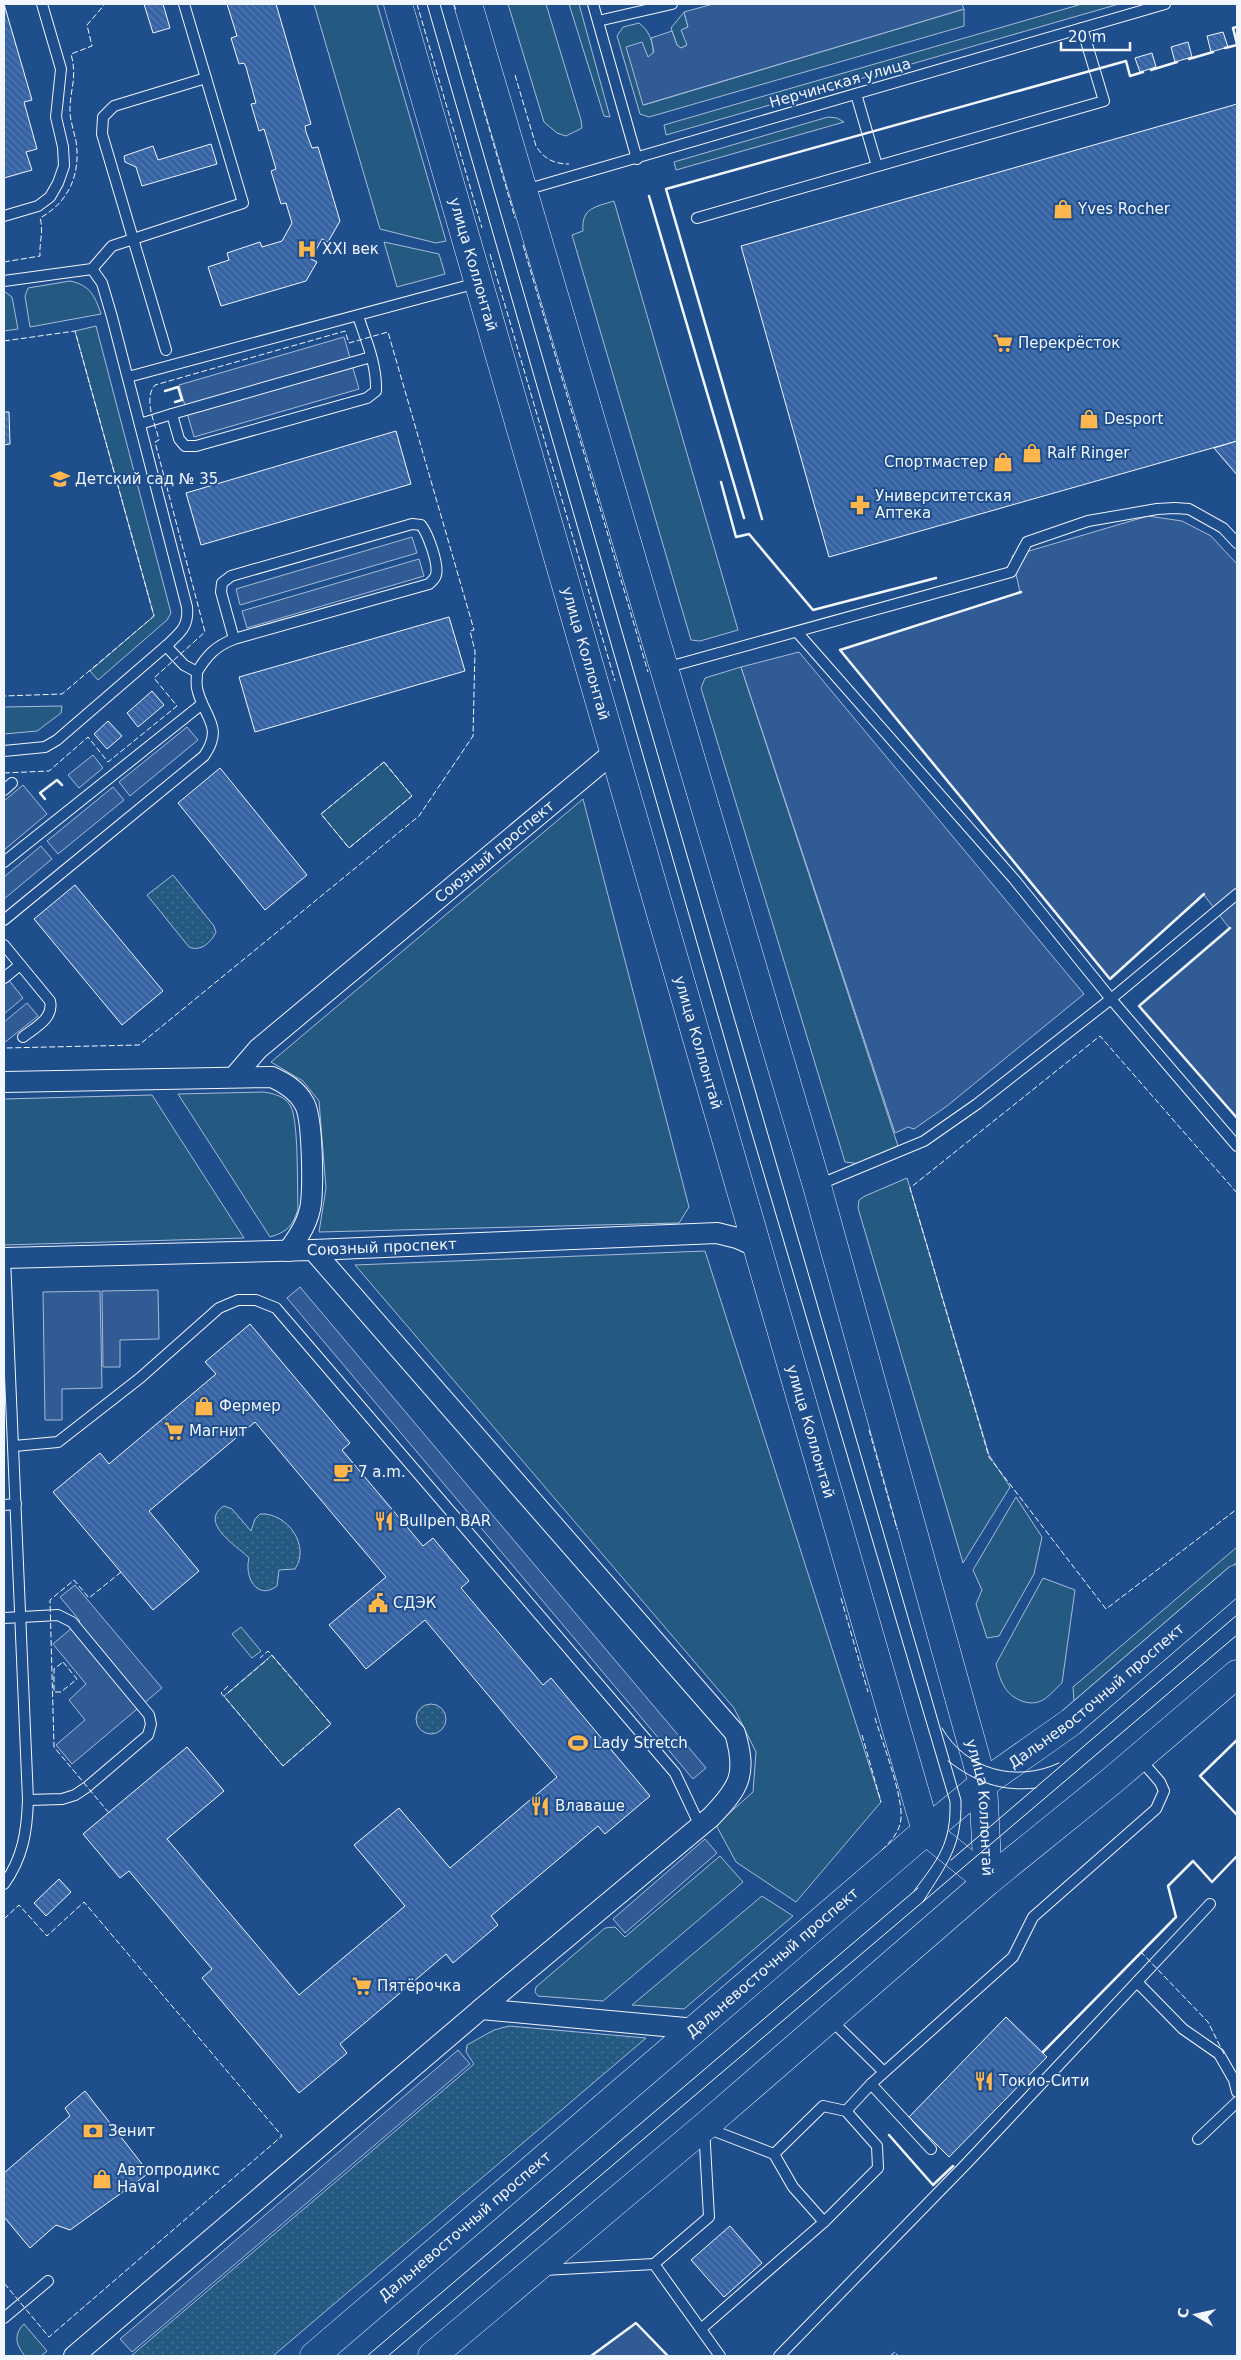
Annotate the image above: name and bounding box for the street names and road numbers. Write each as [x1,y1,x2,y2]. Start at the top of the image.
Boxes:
street label: Нерчинская улица [767,54,913,112]
street label: улица Коллонтай [445,195,501,333]
street label: улица Коллонтай [558,585,614,722]
street label: Союзный проспект [431,796,558,907]
street label: улица Коллонтай [670,974,726,1111]
street label: Союзный проспект [307,1235,457,1259]
street label: улица Коллонтай [783,1363,838,1500]
street label: Дальневосточный проспект [1005,1619,1188,1772]
street label: улица Коллонтай [962,1737,997,1876]
street label: Дальневосточный проспект [683,1884,862,2042]
street label: Дальневосточный проспект [375,2147,555,2305]

